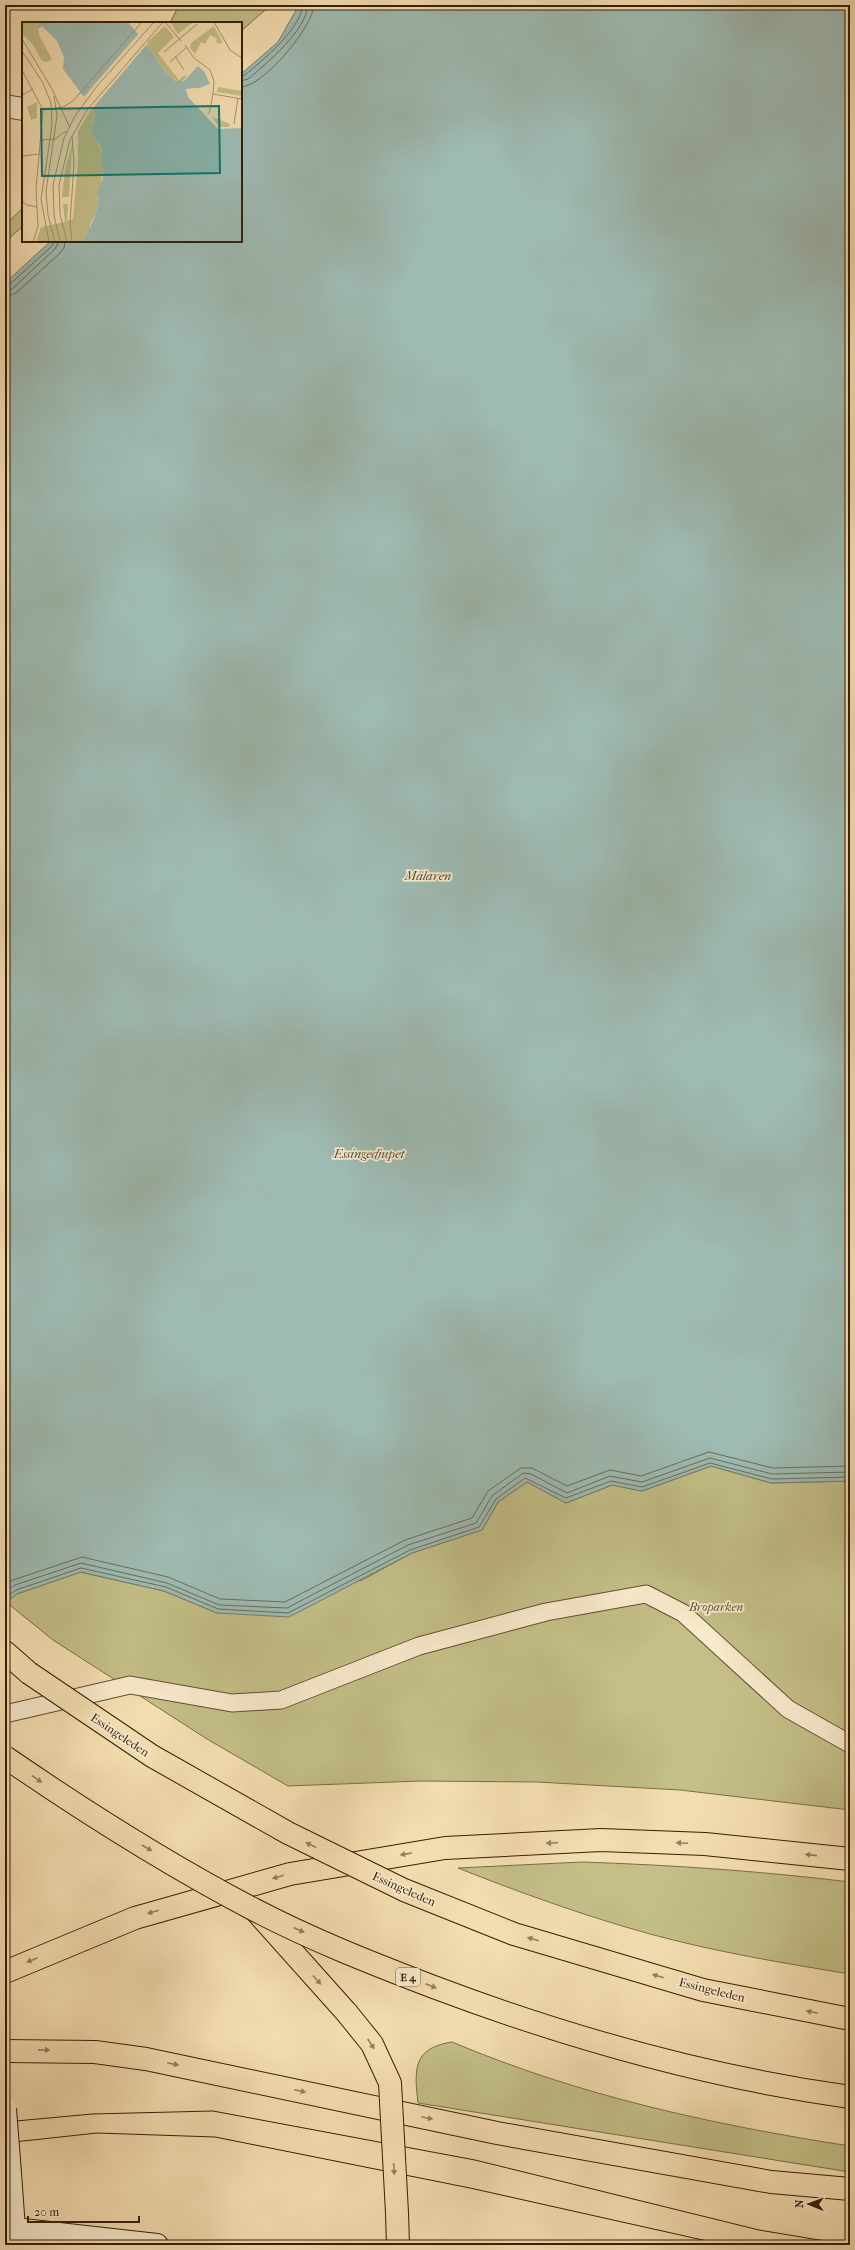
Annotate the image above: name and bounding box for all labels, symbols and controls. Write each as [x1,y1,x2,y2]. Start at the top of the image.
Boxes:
inset map [22,22,242,242]
water label: Mälaren [404,868,451,883]
water label: Essingedjupet [333,1146,405,1161]
park label: Broparken [688,1600,743,1614]
street label: Essingeleden [88,1710,152,1760]
one-way arrow [32,1775,42,1783]
one-way arrow [546,1839,558,1846]
one-way arrow [676,1840,688,1847]
one-way arrow [305,1842,317,1848]
one-way arrow [141,1845,153,1852]
one-way arrow [400,1851,412,1857]
one-way arrow [805,1851,817,1858]
street label: Essingeleden [370,1869,438,1909]
one-way arrow [272,1874,284,1880]
one-way arrow [147,1909,159,1915]
one-way arrow [293,1927,305,1933]
one-way arrow [527,1936,539,1942]
one-way arrow [26,1957,38,1963]
road number: E 4 [396,1968,420,1986]
one-way arrow [652,1973,664,1979]
one-way arrow [313,1975,322,1985]
street label: Essingeleden [678,1975,747,2005]
one-way arrow [426,1983,438,1989]
one-way arrow [805,2009,818,2015]
one-way arrow [367,2038,374,2050]
one-way arrow [38,2047,51,2053]
one-way arrow [167,2062,179,2068]
one-way arrow [294,2089,306,2095]
one-way arrow [421,2115,434,2121]
one-way arrow [391,2163,398,2175]
north arrow [789,2184,829,2224]
scale bar [28,2198,139,2224]
text: N [793,2199,806,2208]
text: 20 m [34,2205,59,2219]

